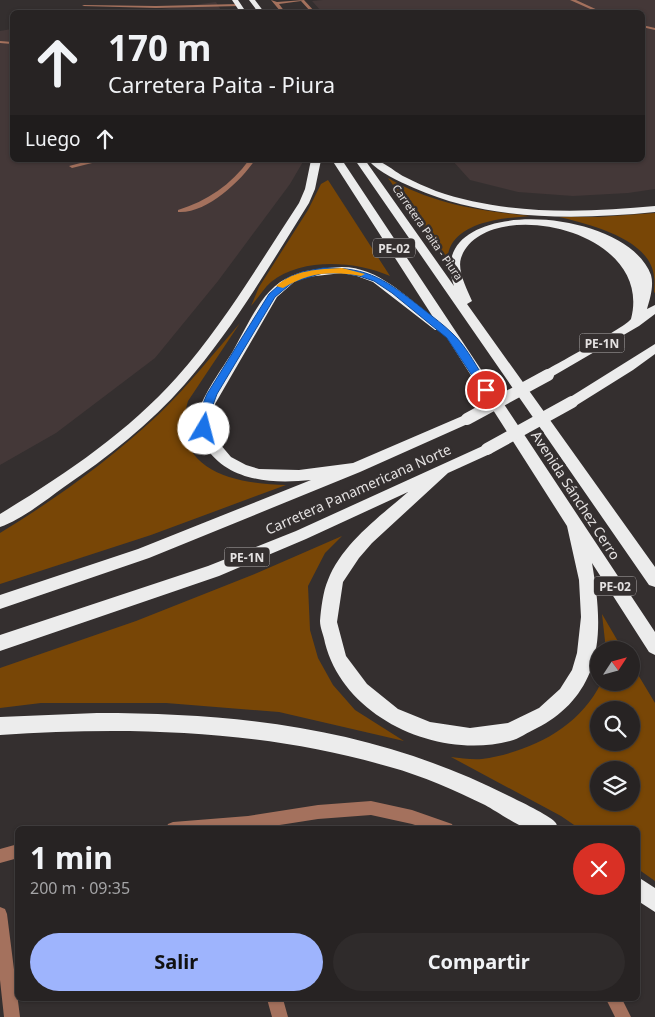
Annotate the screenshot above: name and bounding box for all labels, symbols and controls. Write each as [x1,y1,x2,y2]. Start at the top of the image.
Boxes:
text: 170 m [108,24,211,71]
icon: ahead [25,30,90,95]
text: Carretera Paita - Piura [108,69,335,99]
icon: ahead [91,125,119,153]
text: Luego [25,126,81,152]
street label: Carretera Paita - Piura [389,181,467,283]
road number: PE-02 [373,238,415,258]
road number: PE-1N [580,333,624,352]
pin [465,369,507,411]
icon: arrive [472,376,500,404]
position arrow [177,402,229,454]
street label: Avenida Sánchez Cerro [527,427,625,563]
street label: Carretera Panamericana Norte [262,439,454,539]
road number: PE-1N [224,548,270,566]
road number: PE-02 [594,576,636,596]
north arrow [590,641,640,691]
map controls [590,641,640,811]
button: search [590,701,640,751]
button: layers [590,761,640,811]
text: 1 min [30,837,113,878]
button: close [573,843,625,895]
text: 200 m · 09:35 [30,877,130,899]
button: Salir [30,933,323,991]
button: Compartir [333,933,625,991]

